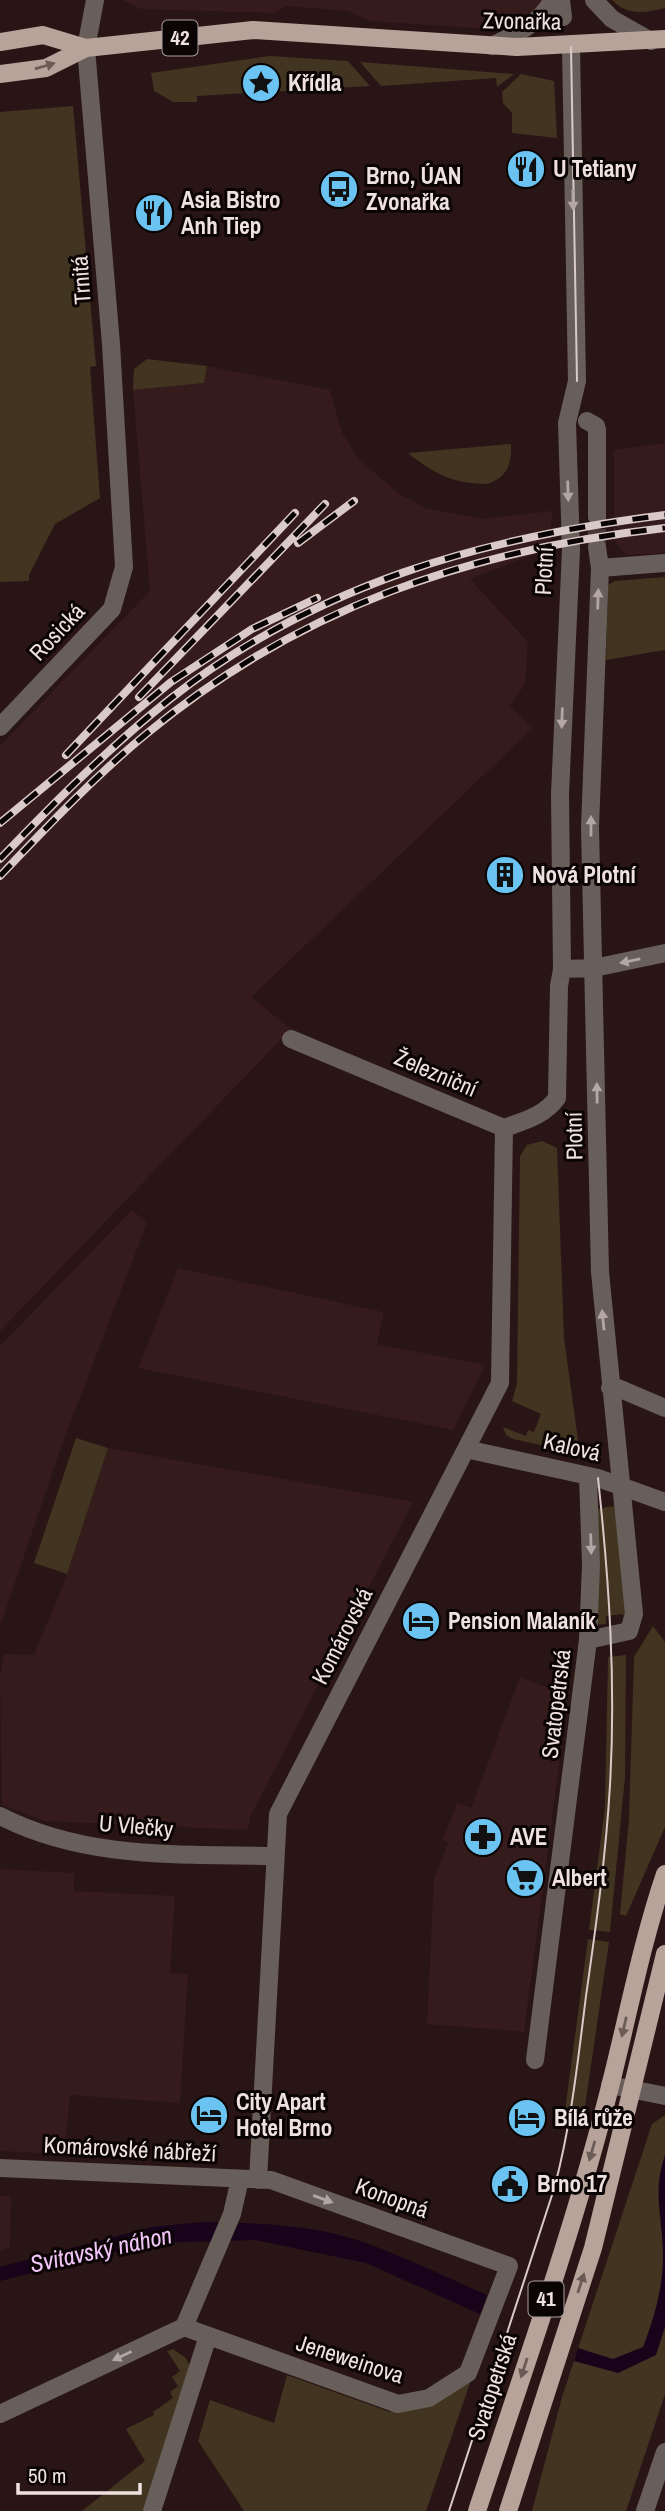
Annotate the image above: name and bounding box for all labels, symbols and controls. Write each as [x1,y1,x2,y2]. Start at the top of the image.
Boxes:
street label: Zvonařka [482,4,562,37]
road number: 42 [162,20,198,56]
one-way arrow [34,60,56,71]
place icon: Křídla [240,62,282,104]
place label: Křídla [288,67,342,98]
restaurant icon: U Tetiany [505,148,547,190]
place label: U Tetiany [553,153,637,184]
place label: Brno, ÚAN Zvonařka [366,160,461,217]
bus stop icon: Brno, ÚAN Zvonařka [318,168,360,210]
place label: Asia Bistro Anh Tiep [181,184,281,241]
one-way arrow [568,189,579,211]
restaurant icon: Asia Bistro Anh Tiep [133,192,175,234]
street label: Trnitá [63,254,98,305]
one-way arrow [563,480,574,502]
street label: Plotní [527,545,560,596]
one-way arrow [593,588,604,610]
street label: Rosická [22,596,92,667]
one-way arrow [556,707,567,729]
one-way arrow [585,815,597,837]
building icon: Nová Plotní [484,854,526,896]
place label: Nová Plotní [532,859,637,890]
one-way arrow [619,955,641,966]
street label: Železniční [390,1041,483,1104]
one-way arrow [592,1082,603,1104]
street label: Plotní [558,1111,589,1160]
one-way arrow [598,1309,609,1331]
street label: Kalová [541,1425,604,1468]
one-way arrow [585,1533,596,1555]
street label: Komárovská [304,1582,379,1690]
hotel icon: Pension Malaník [400,1600,442,1642]
place label: Pension Malaník [448,1605,596,1636]
street label: Svatopetrská [533,1647,578,1760]
street label: U Vlečky [98,1807,175,1844]
pharmacy icon: AVE [462,1816,504,1858]
place label: AVE [510,1821,547,1852]
supermarket icon: Albert [504,1857,546,1899]
place label: Albert [552,1862,607,1893]
one-way arrow [618,2017,629,2039]
place label: City Apart Hotel Brno [236,2086,332,2143]
hotel icon: City Apart Hotel Brno [188,2094,230,2136]
hotel icon: Bílá růže [506,2097,548,2139]
place label: Bílá růže [554,2102,633,2133]
street label: Komárovské nábřeží [43,2128,218,2169]
one-way arrow [587,2141,597,2162]
public building icon: Brno 17 [489,2163,531,2205]
place label: Brno 17 [537,2168,607,2199]
street label: Konopná [351,2170,433,2225]
one-way arrow [312,2194,333,2205]
water label: Svitavský náhon [27,2218,175,2280]
one-way arrow [577,2272,587,2293]
road number: 41 [528,2282,564,2316]
street label: Jeneweinova [293,2327,408,2391]
street label: Svatopetrská [460,2329,523,2444]
one-way arrow [112,2351,132,2362]
one-way arrow [518,2358,529,2379]
scale bar [18,2452,140,2496]
text: 50 m [28,2461,66,2490]

